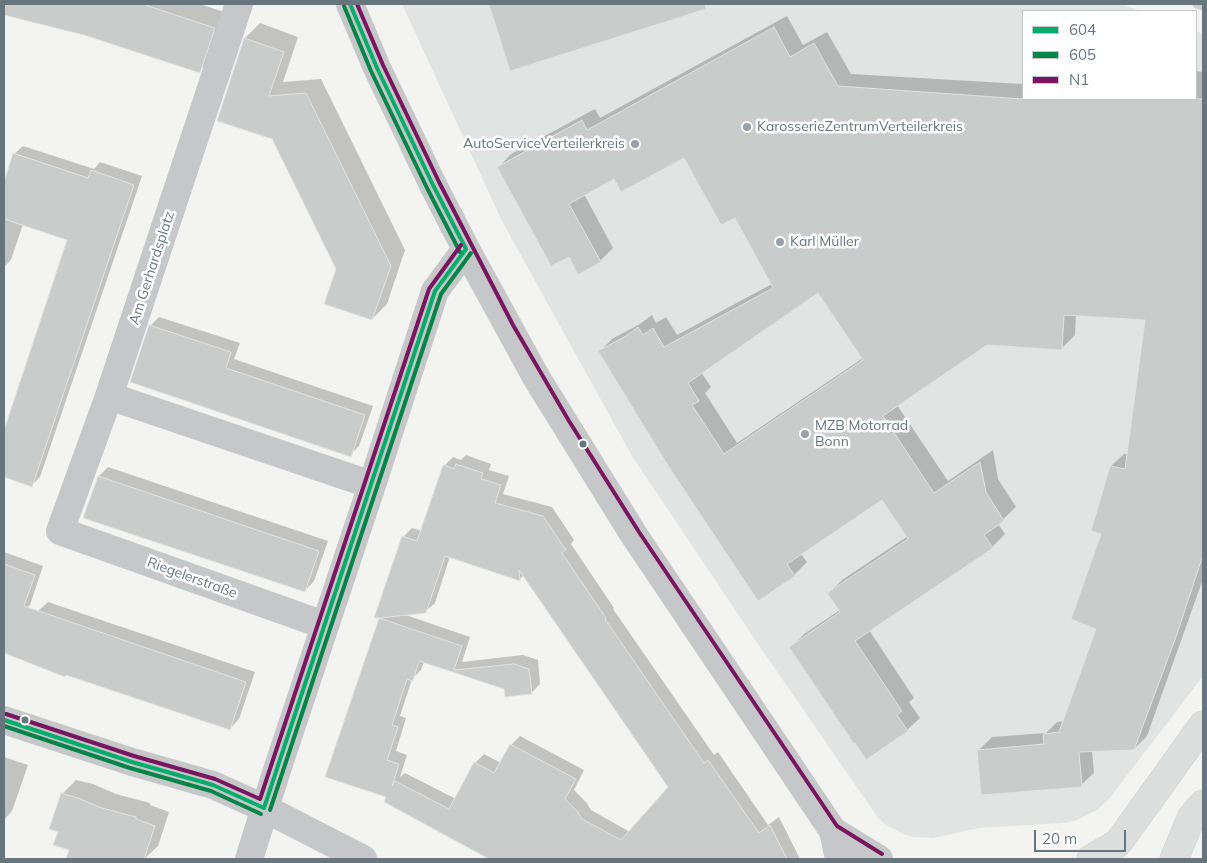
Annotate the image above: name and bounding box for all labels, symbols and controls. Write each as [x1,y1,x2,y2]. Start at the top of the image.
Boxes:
legend [1022,10,1197,100]
text: 604 [1069,20,1096,39]
text: 605 [1069,45,1096,64]
text: N1 [1069,70,1089,89]
place label: KarosserieZentrumVerteilerkreis [757,119,963,135]
marker: KarosserieZentrumVerteilerkreis [741,121,753,133]
place label: AutoServiceVerteilerkreis [463,136,625,152]
marker: AutoServiceVerteilerkreis [629,138,641,150]
street label: Am Gerhardsplatz [126,209,178,327]
place label: Karl Müller [790,234,859,250]
marker: Karl Müller [774,236,786,248]
place label: MZB Motorrad Bonn [815,418,908,451]
marker: MZB Motorrad Bonn [799,428,811,440]
unlabelled marker [578,439,588,449]
street label: Riegelerstraße [145,554,239,602]
unlabelled marker [20,715,30,725]
scale bar [1037,820,1130,852]
text: 20 m [1042,829,1077,848]

